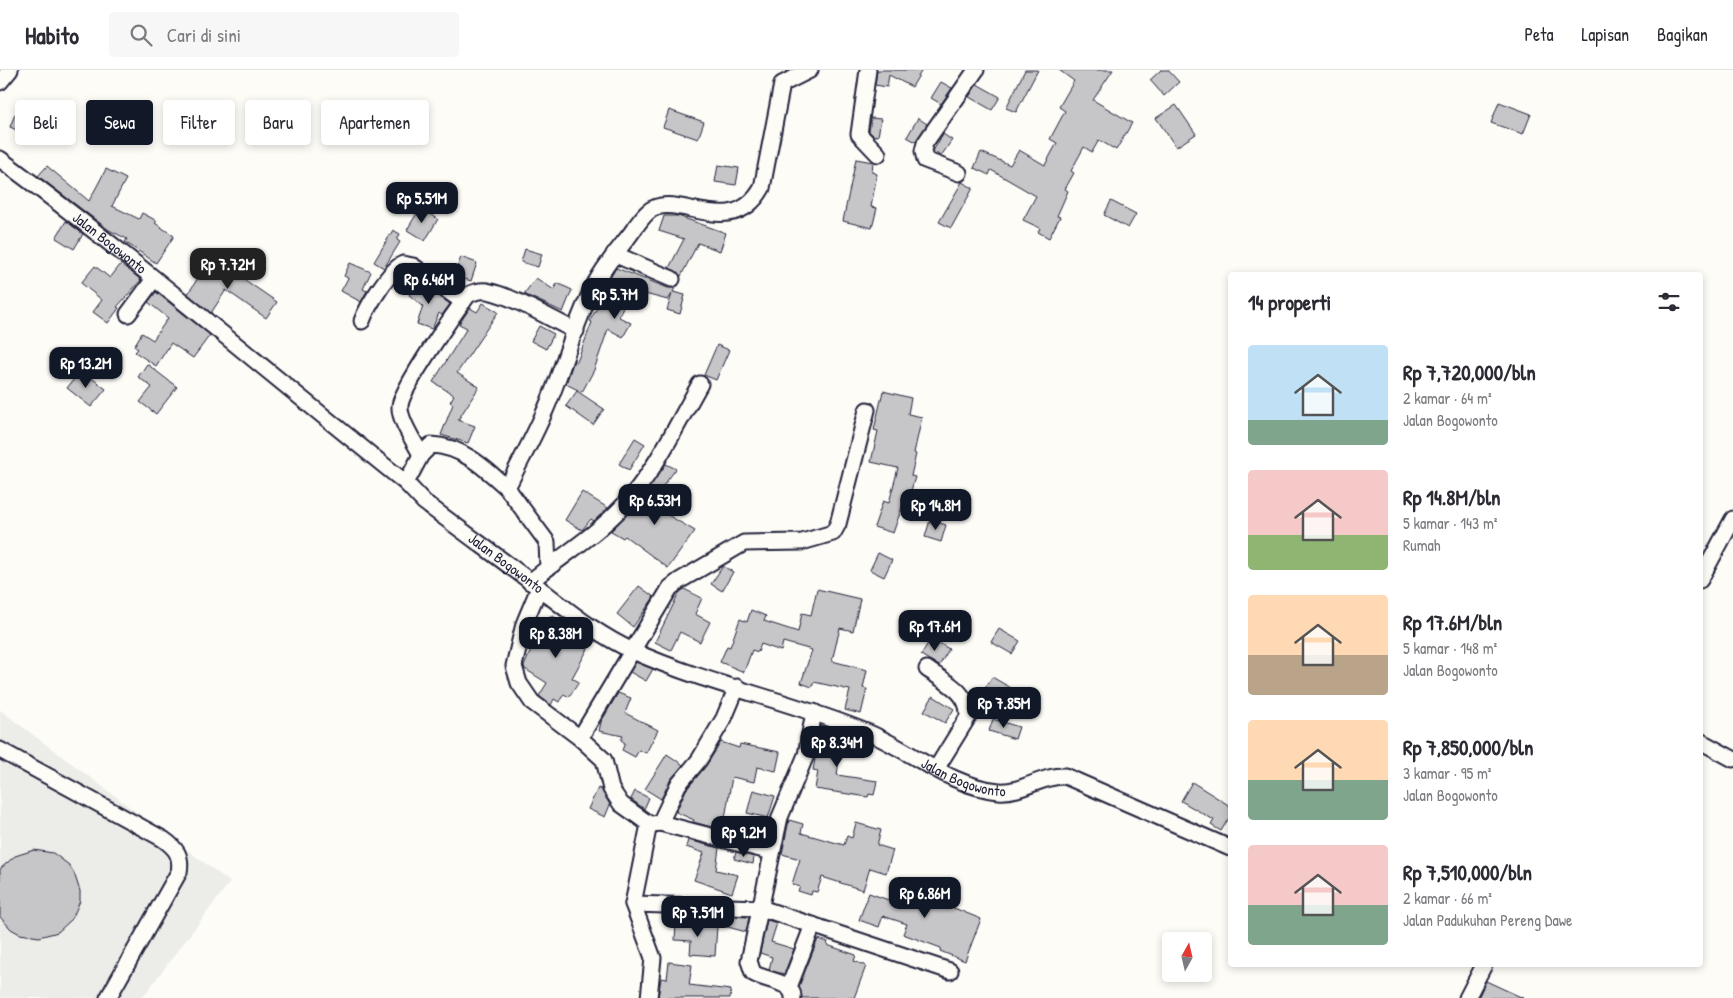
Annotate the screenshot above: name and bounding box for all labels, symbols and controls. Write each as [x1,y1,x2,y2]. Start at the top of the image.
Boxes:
search box [109,12,459,57]
text: Habito [25,19,79,51]
icon: search [127,21,155,49]
text: Cari di sini [167,22,241,48]
text: Peta [1524,22,1553,47]
text: Lapisan [1581,22,1629,47]
text: Bagikan [1657,22,1708,47]
chip: Beli [15,100,76,145]
chip: Sewa [86,100,153,145]
chip: Filter [163,100,235,145]
chip: Baru [245,100,311,145]
chip: Apartemen [321,100,429,145]
pin: Rp 5.51M [370,182,474,224]
text: Rp 5.51M [397,187,447,209]
street label: Jalan Bogowonto [68,207,151,278]
pin: Rp 7.72M [176,248,280,290]
text: Rp 7.72M [201,253,255,275]
pin: Rp 6.46M [377,262,481,305]
text: Rp 6.46M [404,268,454,290]
pin: Rp 5.7M [569,278,661,320]
text: Rp 5.7M [592,283,638,305]
text: 14 properti [1248,288,1331,317]
icon: filters [1655,288,1683,316]
pin: Rp 13.2M [34,346,138,389]
text: Rp 13.2M [60,352,112,374]
text: Rp 7,720,000/bln [1403,358,1536,387]
icon: home [1288,365,1348,425]
text: 2 kamar · 64 m² [1403,387,1492,409]
text: Jalan Bogowonto [1403,409,1498,431]
text: Rp 14.8M/bln [1403,483,1501,512]
pin: Rp 6.53M [603,484,707,526]
pin: Rp 14.8M [884,488,988,531]
text: Rp 6.53M [629,489,681,511]
icon: home [1288,490,1348,550]
text: Rp 14.8M [911,494,961,516]
text: 5 kamar · 143 m² [1403,512,1497,534]
street label: Jalan Bogowonto [464,528,548,598]
text: Rumah [1403,534,1441,556]
text: Rp 17.6M/bln [1403,608,1502,637]
pin: Rp 17.6M [883,610,987,652]
text: Rp 17.6M [910,615,960,637]
icon: home [1288,615,1348,675]
pin: Rp 8.38M [504,616,608,659]
text: Rp 8.38M [530,622,582,644]
text: 5 kamar · 148 m² [1403,637,1497,659]
text: Jalan Bogowonto [1403,659,1498,681]
pin: Rp 7.85M [952,686,1056,729]
text: Rp 7.85M [978,692,1030,714]
pin: Rp 8.34M [785,726,889,768]
text: Rp 8.34M [812,731,862,753]
text: Rp 7,850,000/bln [1403,733,1533,762]
icon: home [1288,740,1348,800]
street label: Jalan Bogowonto [918,752,1006,801]
text: 3 kamar · 95 m² [1403,762,1492,784]
text: Jalan Bogowonto [1403,784,1498,806]
pin: Rp 9.2M [698,816,790,858]
text: Rp 9.2M [722,821,766,843]
text: Rp 7,510,000/bln [1403,858,1532,887]
icon: home [1288,865,1348,925]
pin: Rp 6.86M [873,876,977,919]
text: Rp 6.86M [900,882,950,904]
text: 2 kamar · 66 m² [1403,887,1492,909]
pin: Rp 7.51M [646,896,750,938]
text: Rp 7.51M [672,901,724,923]
text: Jalan Padukuhan Pereng Dawe [1403,909,1572,931]
north arrow [1162,932,1212,982]
map controls [1162,932,1212,982]

